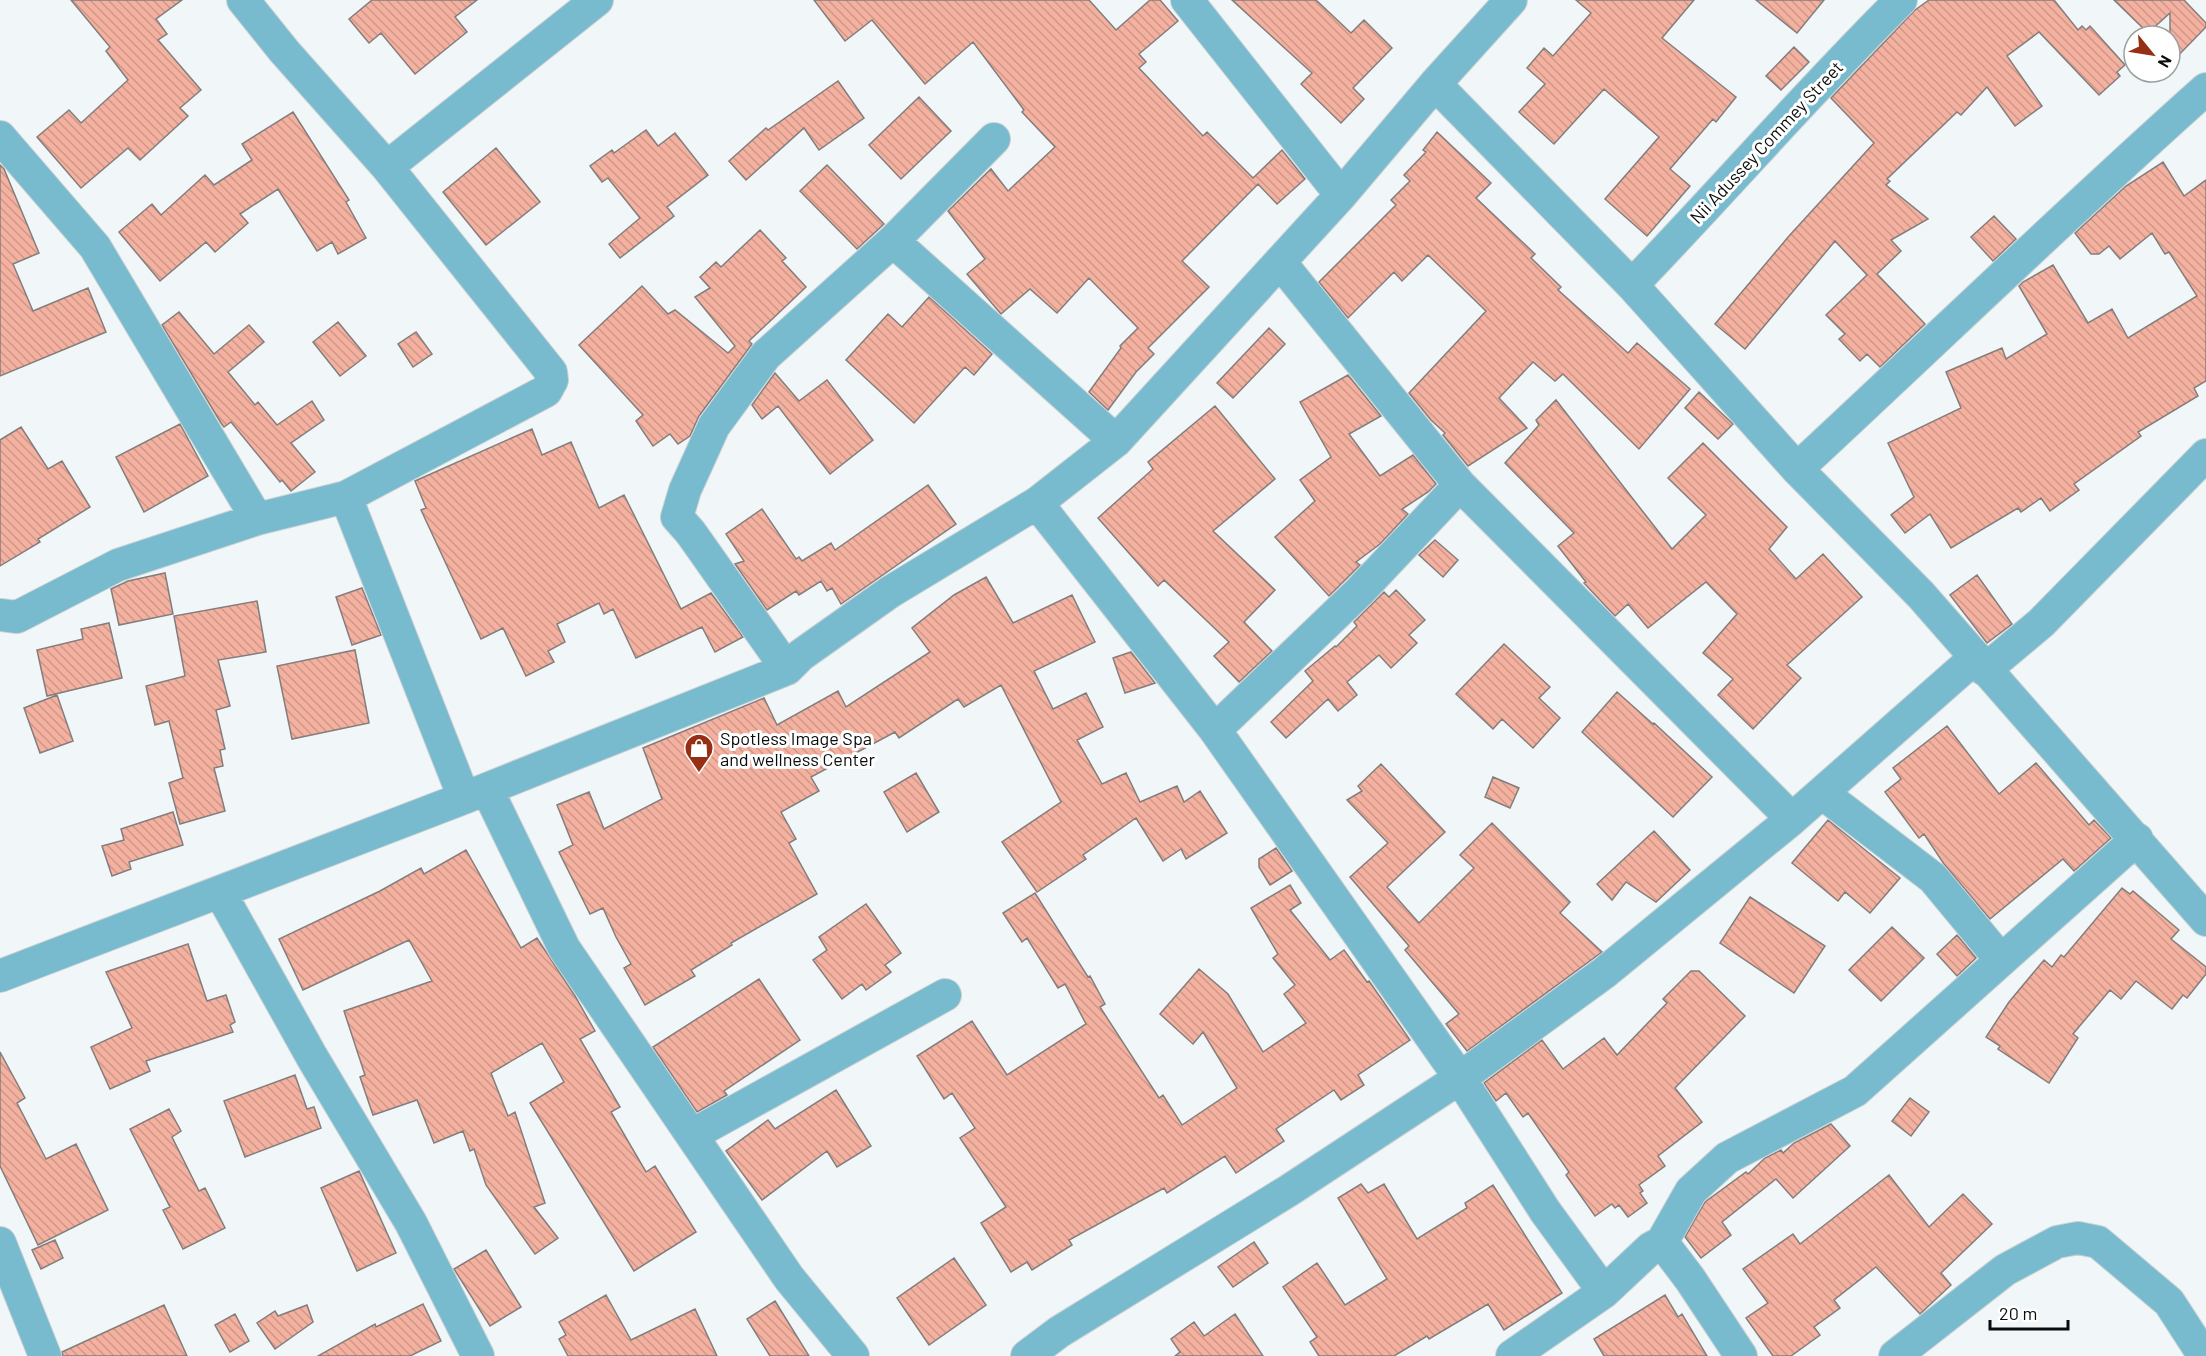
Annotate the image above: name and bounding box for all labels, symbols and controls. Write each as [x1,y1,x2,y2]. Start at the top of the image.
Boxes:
north arrow [2122,24,2182,84]
text: N [2155,52,2176,71]
street label: Nii Adussey Commey Street [1685,56,1847,228]
place label: Spotless Image Spa and wellness Center [720,727,875,770]
shop icon: Spotless Image Spa and wellness Center [683,732,715,774]
scale bar [1990,1293,2068,1331]
text: 20 m [1999,1302,2037,1324]

